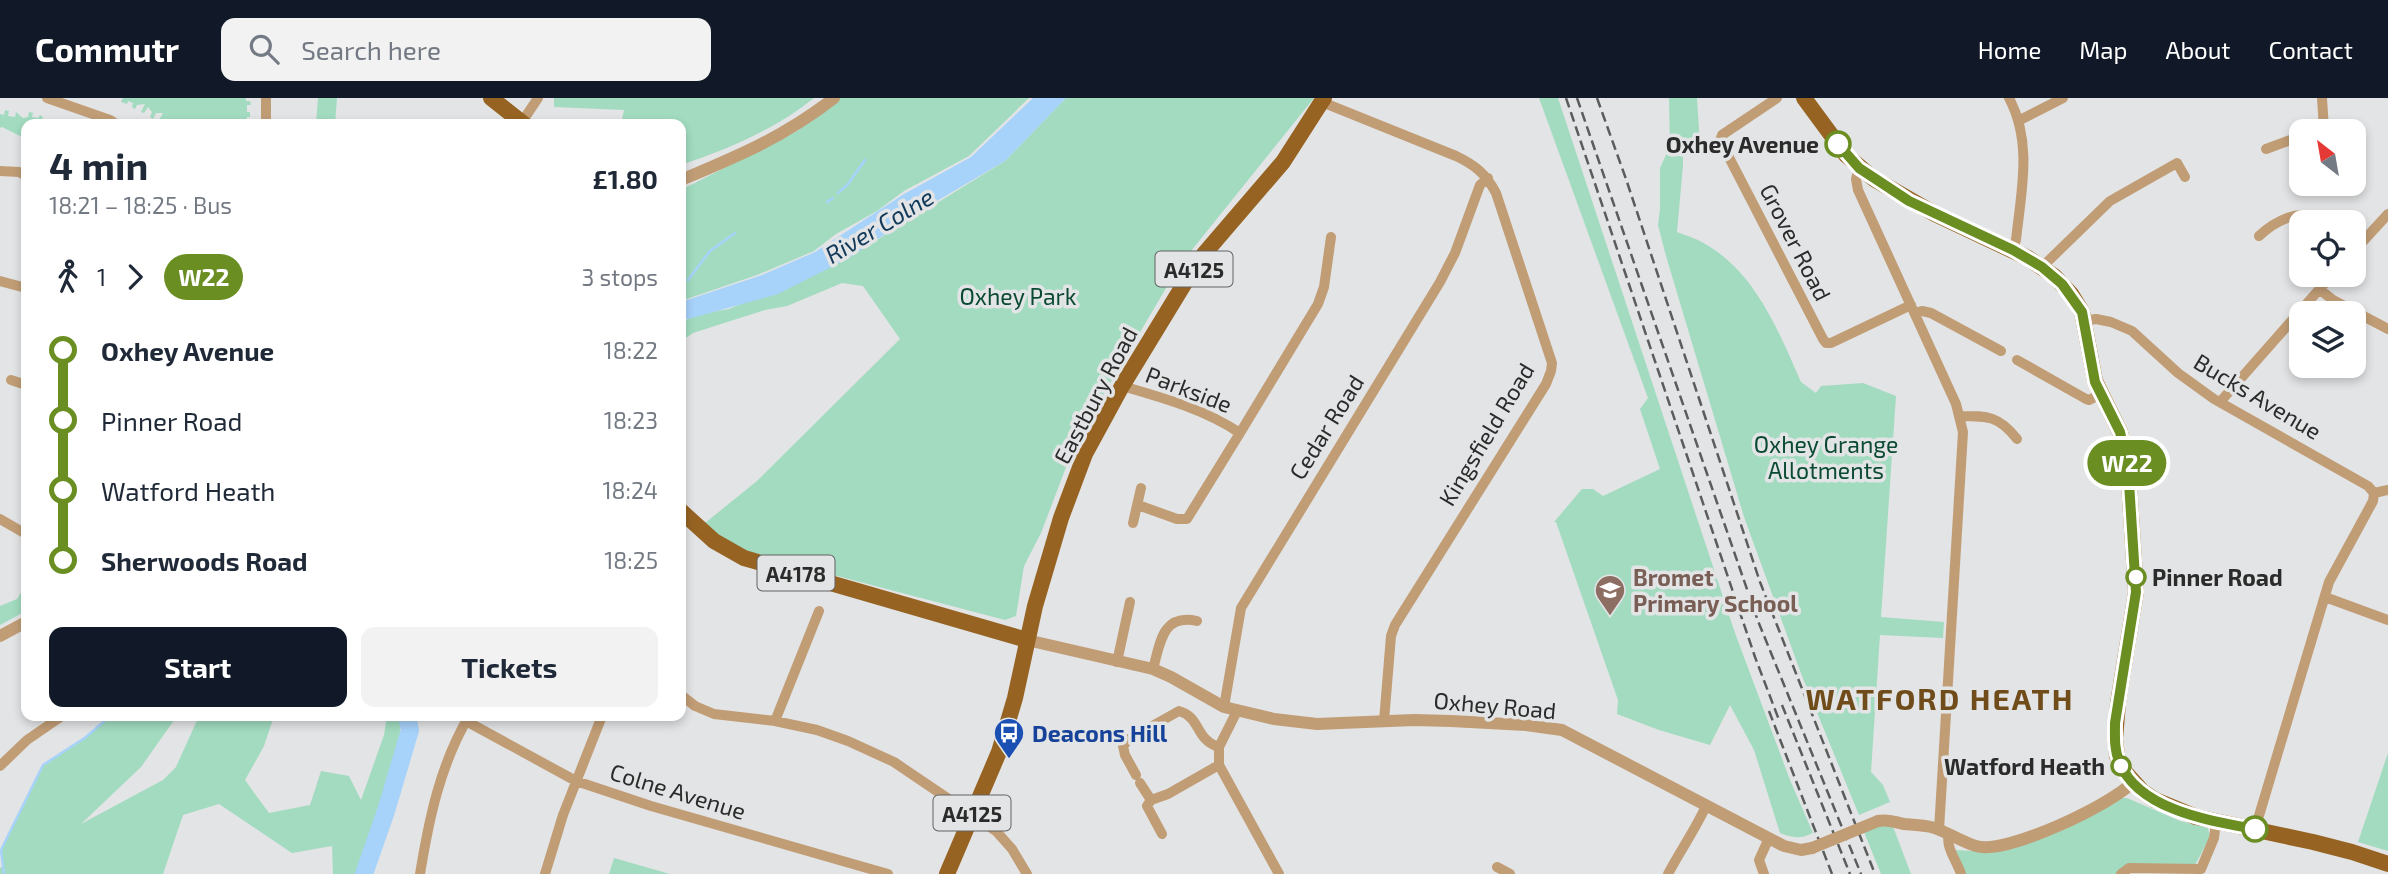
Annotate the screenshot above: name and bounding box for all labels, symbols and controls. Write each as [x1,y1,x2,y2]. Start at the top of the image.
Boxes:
search box [221,18,711,81]
text: Commutr [35,29,179,69]
icon: search [245,30,283,68]
text: Search here [301,34,441,65]
text: Home [1978,35,2041,64]
text: Map [2079,35,2127,64]
text: About [2165,35,2231,64]
text: Contact [2269,35,2353,64]
north arrow [2289,119,2366,196]
map controls [2289,119,2366,378]
place label: Oxhey Avenue [1666,130,1819,158]
marker: Oxhey Avenue [1825,131,1851,157]
text: 4 min [49,142,148,188]
text: £1.80 [593,163,658,194]
street label: Grover Road [1755,179,1837,305]
water label: River Colne [819,181,939,269]
text: 18:21 – 18:25 · Bus [49,191,232,219]
button: locate [2289,210,2366,287]
road number: A4125 [1156,252,1232,286]
icon: walk [49,258,87,296]
icon: forward [116,258,154,296]
text: W22 [178,262,229,291]
text: 1 [97,263,106,291]
text: 3 stops [582,263,658,291]
park label: Oxhey Park [960,282,1077,310]
button: layers [2289,301,2366,378]
street label: Eastbury Road [1047,322,1143,468]
text: Oxhey Avenue [101,335,274,366]
text: 18:22 [604,336,658,364]
street label: Bucks Avenue [2189,347,2327,445]
street label: Kingsfield Road [1432,358,1540,510]
street label: Parkside [1142,360,1236,418]
street label: Cedar Road [1283,369,1369,485]
text: Pinner Road [101,405,243,436]
text: 18:23 [604,406,658,434]
park label: Oxhey Grange Allotments [1754,430,1898,484]
line badge: W22 [2087,440,2167,486]
text: W22 [2101,448,2153,477]
text: Watford Heath [101,475,275,506]
text: 18:24 [602,476,658,504]
text: Sherwoods Road [101,545,308,576]
text: 18:25 [604,546,658,574]
road number: A4178 [758,556,834,590]
place label: Bromet Primary School [1633,563,1798,617]
place label: Pinner Road [2152,563,2283,591]
marker: Pinner Road [2126,567,2146,587]
school or university icon: Bromet Primary School [1593,573,1627,617]
button: Start [49,627,347,707]
button: Tickets [361,627,658,707]
district label: WATFORD HEATH [1806,680,2074,716]
street label: Oxhey Road [1433,686,1557,724]
bus stop icon: Deacons Hill [992,716,1026,760]
place label: Deacons Hill [1032,719,1168,747]
place label: Watford Heath [1944,752,2105,780]
marker: Watford Heath [2111,756,2131,776]
street label: Colne Avenue [607,757,749,825]
road number: A4125 [934,796,1010,830]
unlabelled marker [2242,816,2268,842]

